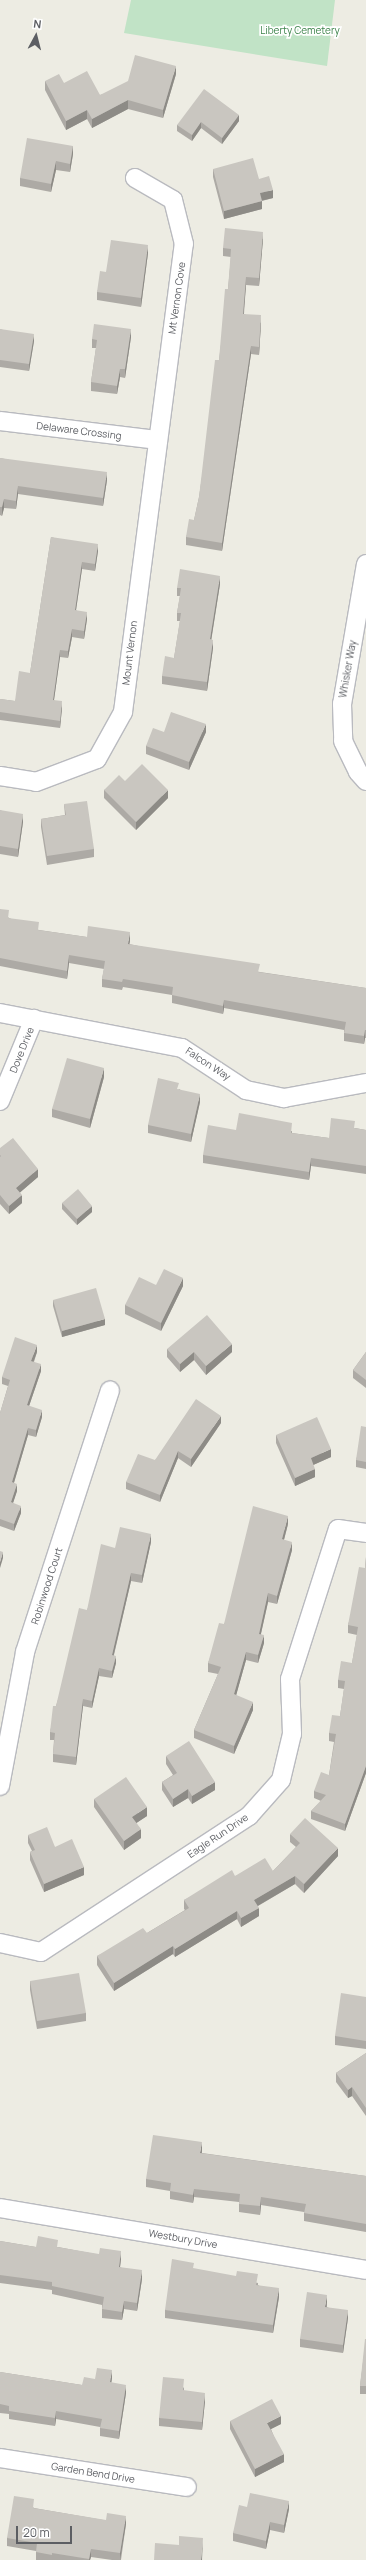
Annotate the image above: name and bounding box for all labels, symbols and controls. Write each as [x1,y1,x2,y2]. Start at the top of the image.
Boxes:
north arrow [16,16,56,56]
text: N [33,16,42,32]
park label: Liberty Cemetery [260,25,340,37]
street label: Mt Vernon Cove [166,261,188,335]
street label: Delaware Crossing [36,420,122,442]
street label: Mount Vernon [120,620,140,686]
street label: Whisker Way [337,639,359,699]
street label: Dove Drive [7,1025,37,1075]
street label: Falcon Way [183,1045,233,1083]
street label: Robinwood Court [29,1546,65,1626]
street label: Eagle Run Drive [185,1811,251,1861]
street label: Westbury Drive [148,2227,218,2251]
street label: Garden Bend Drive [50,2460,136,2486]
scale bar [18,2518,74,2544]
text: 20 m [23,2524,50,2541]

